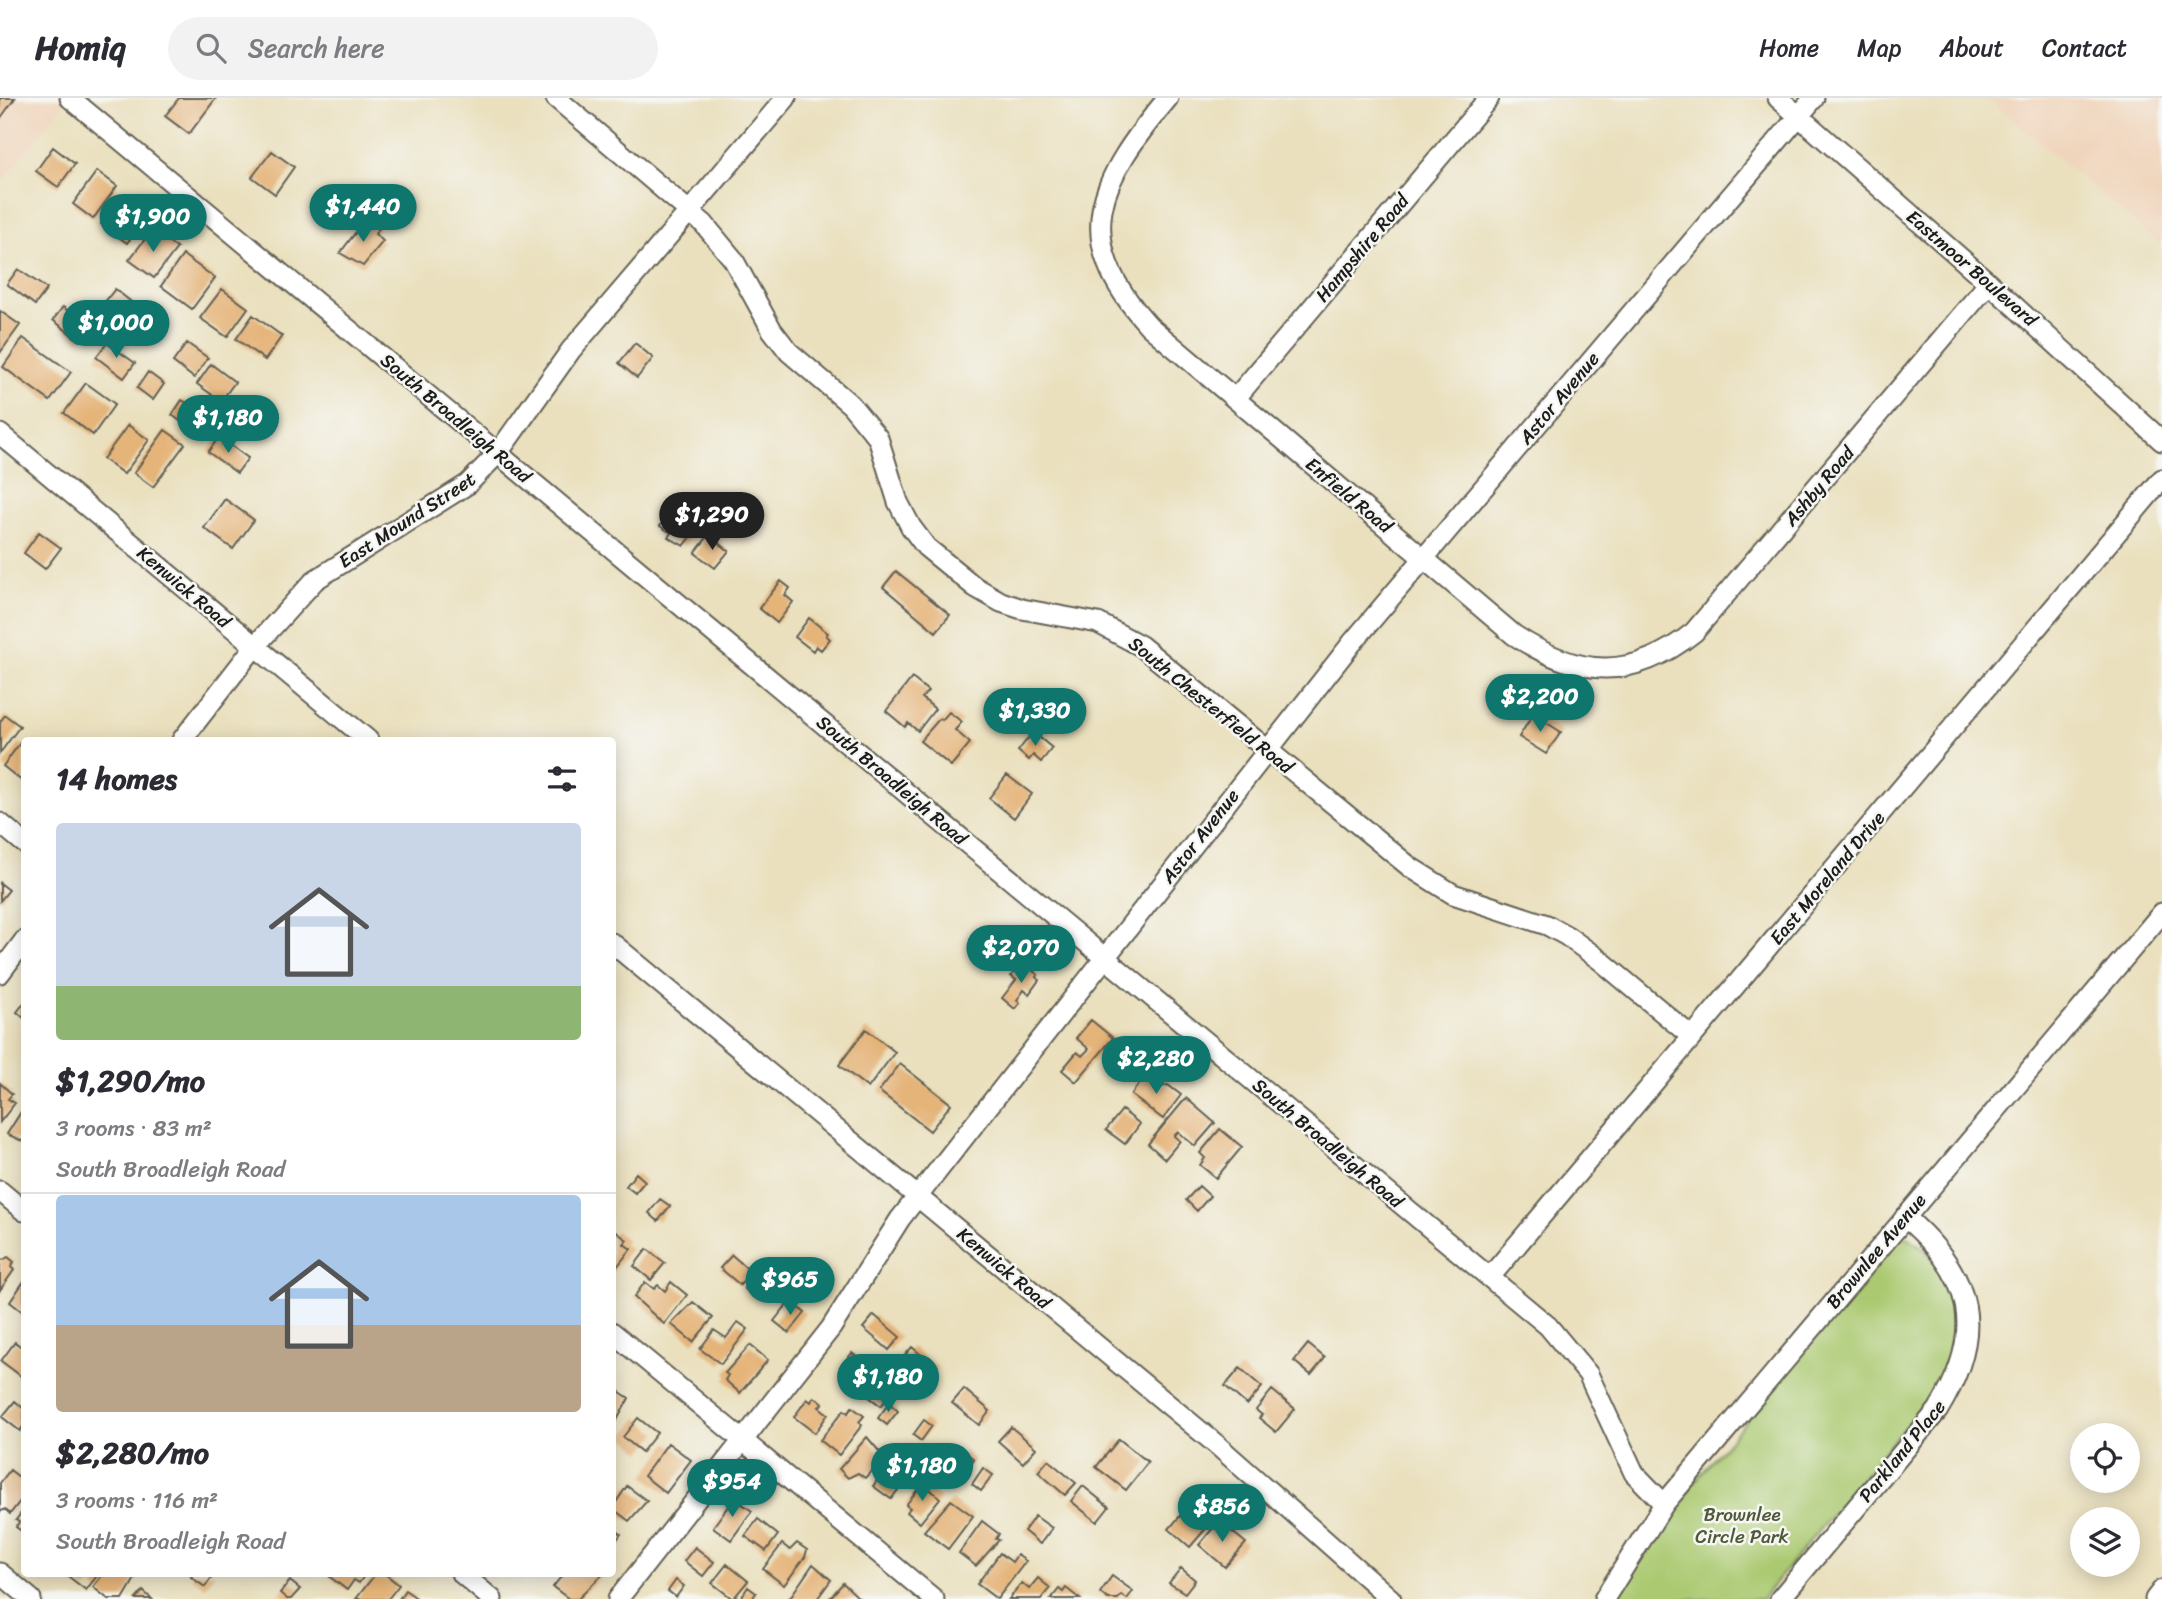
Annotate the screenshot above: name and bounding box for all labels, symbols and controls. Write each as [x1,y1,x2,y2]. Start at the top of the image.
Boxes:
search box [168,17,658,80]
text: Homiq [35,19,126,77]
text: Search here [248,25,385,71]
text: Home [1759,27,1819,69]
text: Map [1857,27,1901,69]
text: About [1939,27,2004,69]
text: Contact [2042,27,2127,69]
icon: search [192,29,230,67]
pin: $1,440 [306,184,420,244]
street label: Hampshire Road [1307,185,1419,310]
text: $1,440 [326,186,400,227]
pin: $1,900 [96,194,210,254]
text: $1,900 [116,196,190,237]
street label: Eastmoor Boulevard [1898,201,2046,336]
pin: $1,000 [59,300,173,360]
text: $1,000 [78,302,154,343]
street label: South Broadleigh Road [373,344,540,492]
street label: Astor Avenue [1509,344,1608,453]
pin: $1,180 [171,396,285,455]
text: $1,180 [193,397,263,438]
street label: Ashby Road [1775,438,1863,534]
street label: Enfield Road [1298,448,1402,543]
street label: East Mound Street [332,463,482,577]
pin: $1,290 [655,492,769,552]
text: $1,290 [675,494,749,535]
street label: Kenwick Road [129,537,239,637]
street label: South Chesterfield Road [1121,628,1303,784]
pin: $2,200 [1483,674,1597,734]
text: $2,200 [1501,676,1579,717]
pin: $1,330 [978,688,1092,748]
text: $1,330 [999,690,1071,731]
street label: South Broadleigh Road [809,706,976,854]
text: 14 homes [56,752,177,806]
icon: filters [543,760,581,798]
street label: Astor Avenue [1152,781,1248,891]
street label: East Moreland Drive [1761,804,1893,952]
icon: home [256,869,382,995]
pin: $2,070 [964,926,1078,985]
text: $2,070 [982,927,1060,968]
pin: $2,280 [1099,1037,1213,1096]
text: $2,280 [1118,1038,1194,1079]
text: $1,290/mo [56,1054,205,1108]
street label: South Broadleigh Road [1245,1069,1412,1217]
text: 3 rooms · 83 m² [56,1108,212,1149]
text: South Broadleigh Road [56,1149,285,1190]
street label: Brownlee Avenue [1817,1186,1935,1316]
street label: Kenwick Road [949,1218,1059,1318]
icon: home [256,1241,382,1367]
pin: $965 [749,1258,831,1317]
text: $965 [762,1259,818,1300]
pin: $1,180 [831,1354,945,1414]
text: $1,180 [853,1356,923,1397]
street label: Parkland Place [1850,1392,1954,1510]
map controls [2070,1423,2140,1577]
button: locate [2070,1423,2140,1493]
text: $2,280/mo [56,1426,209,1480]
pin: $1,180 [865,1444,979,1503]
text: $1,180 [887,1445,957,1486]
pin: $954 [691,1460,773,1519]
text: $954 [703,1461,761,1502]
text: 3 rooms · 116 m² [56,1480,218,1521]
pin: $856 [1181,1484,1263,1544]
text: $856 [1194,1486,1250,1527]
park label: Brownlee Circle Park [1695,1498,1789,1553]
button: layers [2070,1507,2140,1577]
text: South Broadleigh Road [56,1521,285,1562]

